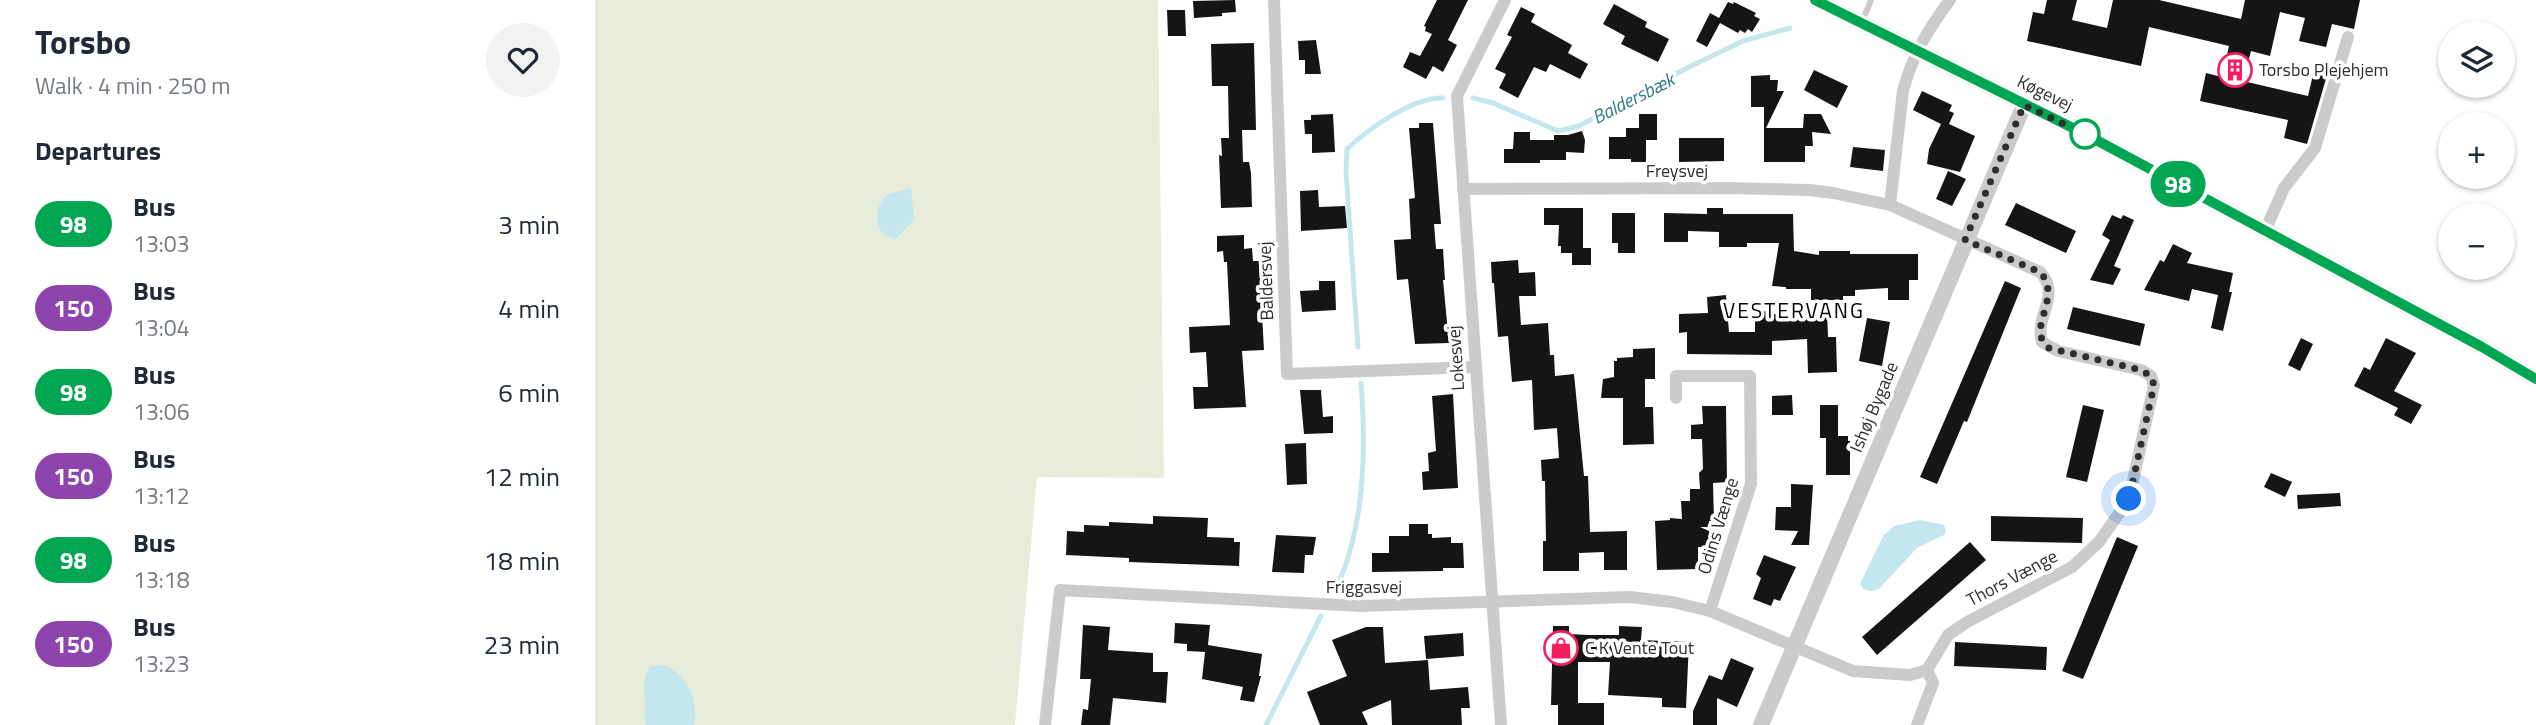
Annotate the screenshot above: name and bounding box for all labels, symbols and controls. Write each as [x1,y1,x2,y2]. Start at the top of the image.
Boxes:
text: Torsbo [35,17,131,67]
map controls [2438,21,2515,280]
button: layers [2438,21,2515,98]
button: heart [486,23,560,97]
building icon: Torsbo Plejehjem [2216,51,2254,89]
place label: Torsbo Plejehjem [2259,56,2389,83]
water label: Baldersbæk [1586,63,1681,131]
street label: Køgevej [2013,67,2078,118]
text: Walk · 4 min · 250 m [35,68,231,103]
button: + [2438,112,2515,189]
unlabelled marker [2070,119,2100,149]
text: Departures [35,131,161,170]
street label: Freysvej [1646,157,1708,184]
line badge: 98 [2147,161,2209,207]
text: 98 [2165,166,2191,202]
text: Bus [133,187,175,226]
button: − [2438,203,2515,280]
text: 3 min [498,205,560,244]
text: 98 [60,206,87,242]
text: 13:03 [133,226,190,261]
street label: Baldersvej [1251,241,1280,321]
text: Bus [133,271,175,310]
text: 4 min [498,289,560,328]
text: 150 [53,290,94,326]
district label: VESTERVANG [1723,294,1865,326]
text: 13:04 [133,310,190,345]
street label: Lokesvej [1440,325,1471,392]
text: Bus [133,355,175,394]
street label: Ishøj Bygade [1842,357,1905,456]
text: 6 min [498,373,560,412]
text: 98 [60,374,87,410]
text: 13:06 [133,394,190,429]
text: Bus [133,439,175,478]
text: 12 min [484,457,560,496]
text: 150 [53,458,94,494]
street label: Odins Vænge [1690,474,1745,578]
text: 13:12 [133,478,190,513]
your location [2111,481,2146,516]
text: Bus [133,523,175,562]
text: 18 min [484,541,560,580]
text: 98 [60,542,87,578]
street label: Thors Vænge [1961,542,2062,613]
text: 13:18 [133,562,190,597]
street label: Friggasvej [1326,573,1402,600]
text: Bus [133,607,175,646]
text: 23 min [484,625,560,664]
text: 150 [53,626,94,662]
shop icon: C K Vente Tout [1542,629,1580,667]
place label: C K Vente Tout [1585,634,1695,661]
text: 13:23 [133,646,190,681]

